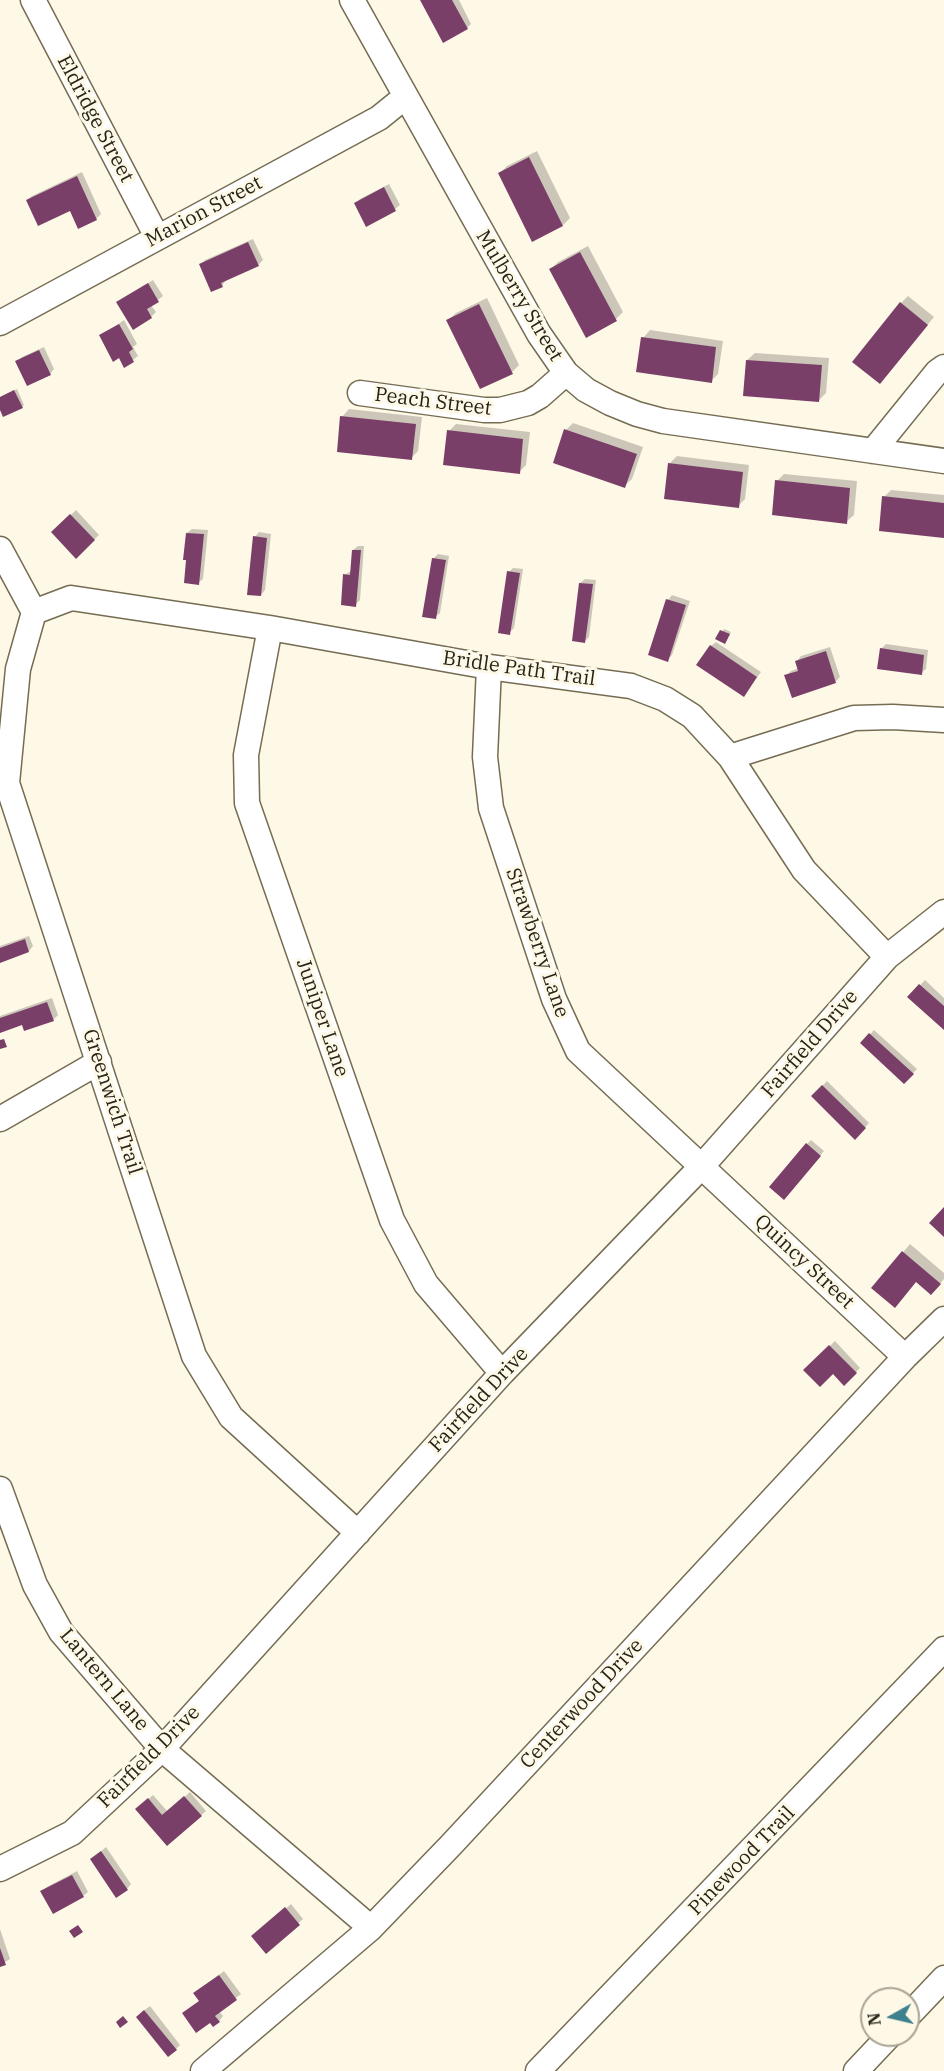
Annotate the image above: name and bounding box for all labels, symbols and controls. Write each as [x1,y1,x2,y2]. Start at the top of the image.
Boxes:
street label: Eldridge Street [51,51,139,187]
street label: Marion Street [142,171,266,253]
street label: Mulberry Street [470,226,568,366]
street label: Peach Street [373,383,493,421]
street label: Bridle Path Trail [441,646,597,692]
street label: Strawberry Lane [500,865,574,1021]
street label: Juniper Lane [291,956,353,1080]
street label: Fairfield Drive [757,985,863,1103]
street label: Greenwich Trail [77,1026,147,1178]
street label: Quincy Street [749,1210,859,1314]
street label: Fairfield Drive [424,1343,534,1457]
street label: Lantern Lane [54,1624,154,1736]
street label: Centerwood Drive [516,1634,648,1774]
street label: Fairfield Drive [93,1701,205,1813]
street label: Pinewood Trail [684,1801,800,1921]
north arrow [860,1987,920,2047]
text: N [863,2012,885,2027]

